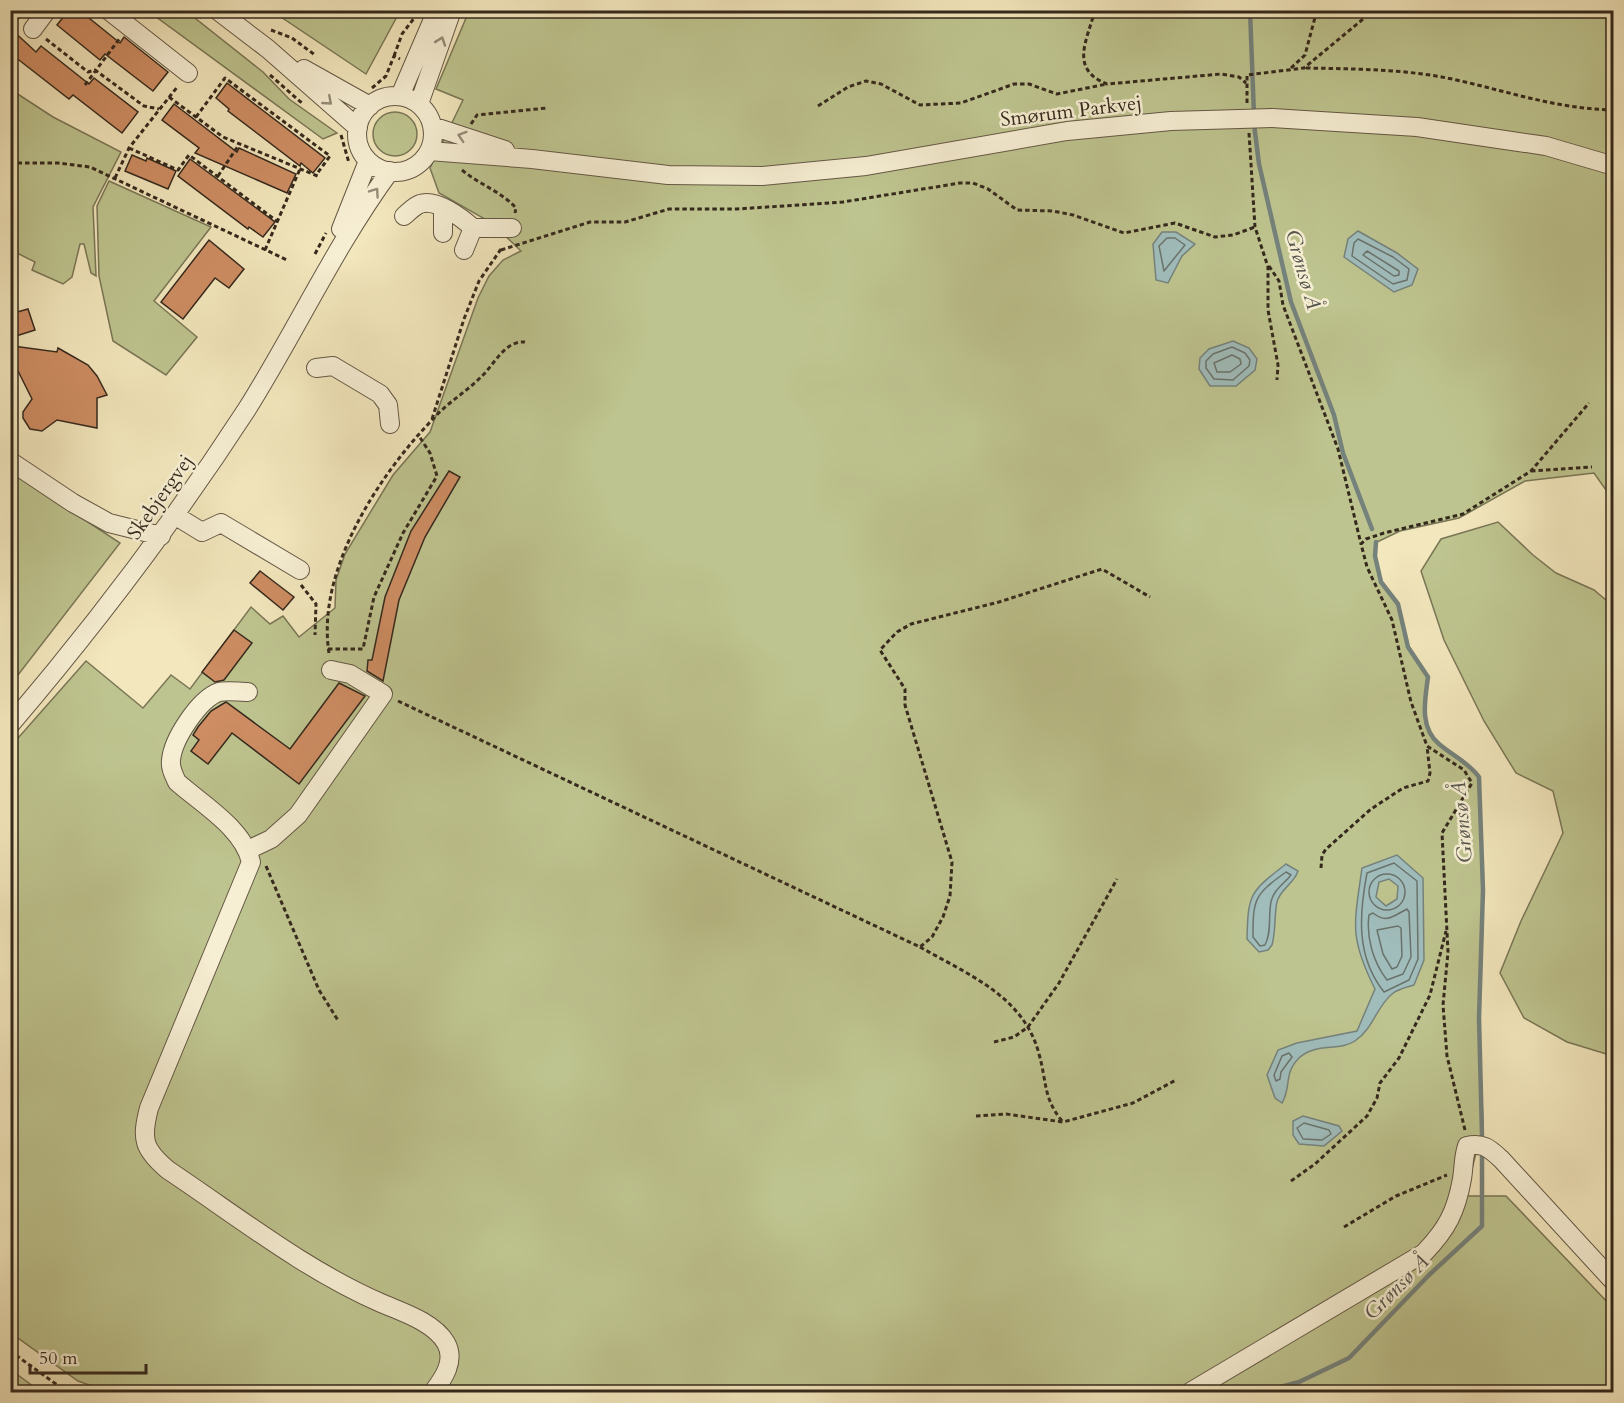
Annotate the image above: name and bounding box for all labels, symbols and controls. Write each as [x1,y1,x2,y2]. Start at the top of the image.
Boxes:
one-way arrow [434,36,446,47]
street label: Smørum Parkvej [999,89,1143,133]
one-way arrow [321,94,332,105]
one-way arrow [457,131,468,143]
one-way arrow [368,188,379,199]
water label: Grønsø Å [1278,227,1328,313]
street label: Skebjergvej [121,449,199,545]
water label: Grønsø Å [1444,780,1480,864]
water label: Grønsø Å [1358,1248,1436,1326]
scale bar [30,1337,146,1375]
text: 50 m [39,1346,78,1371]

